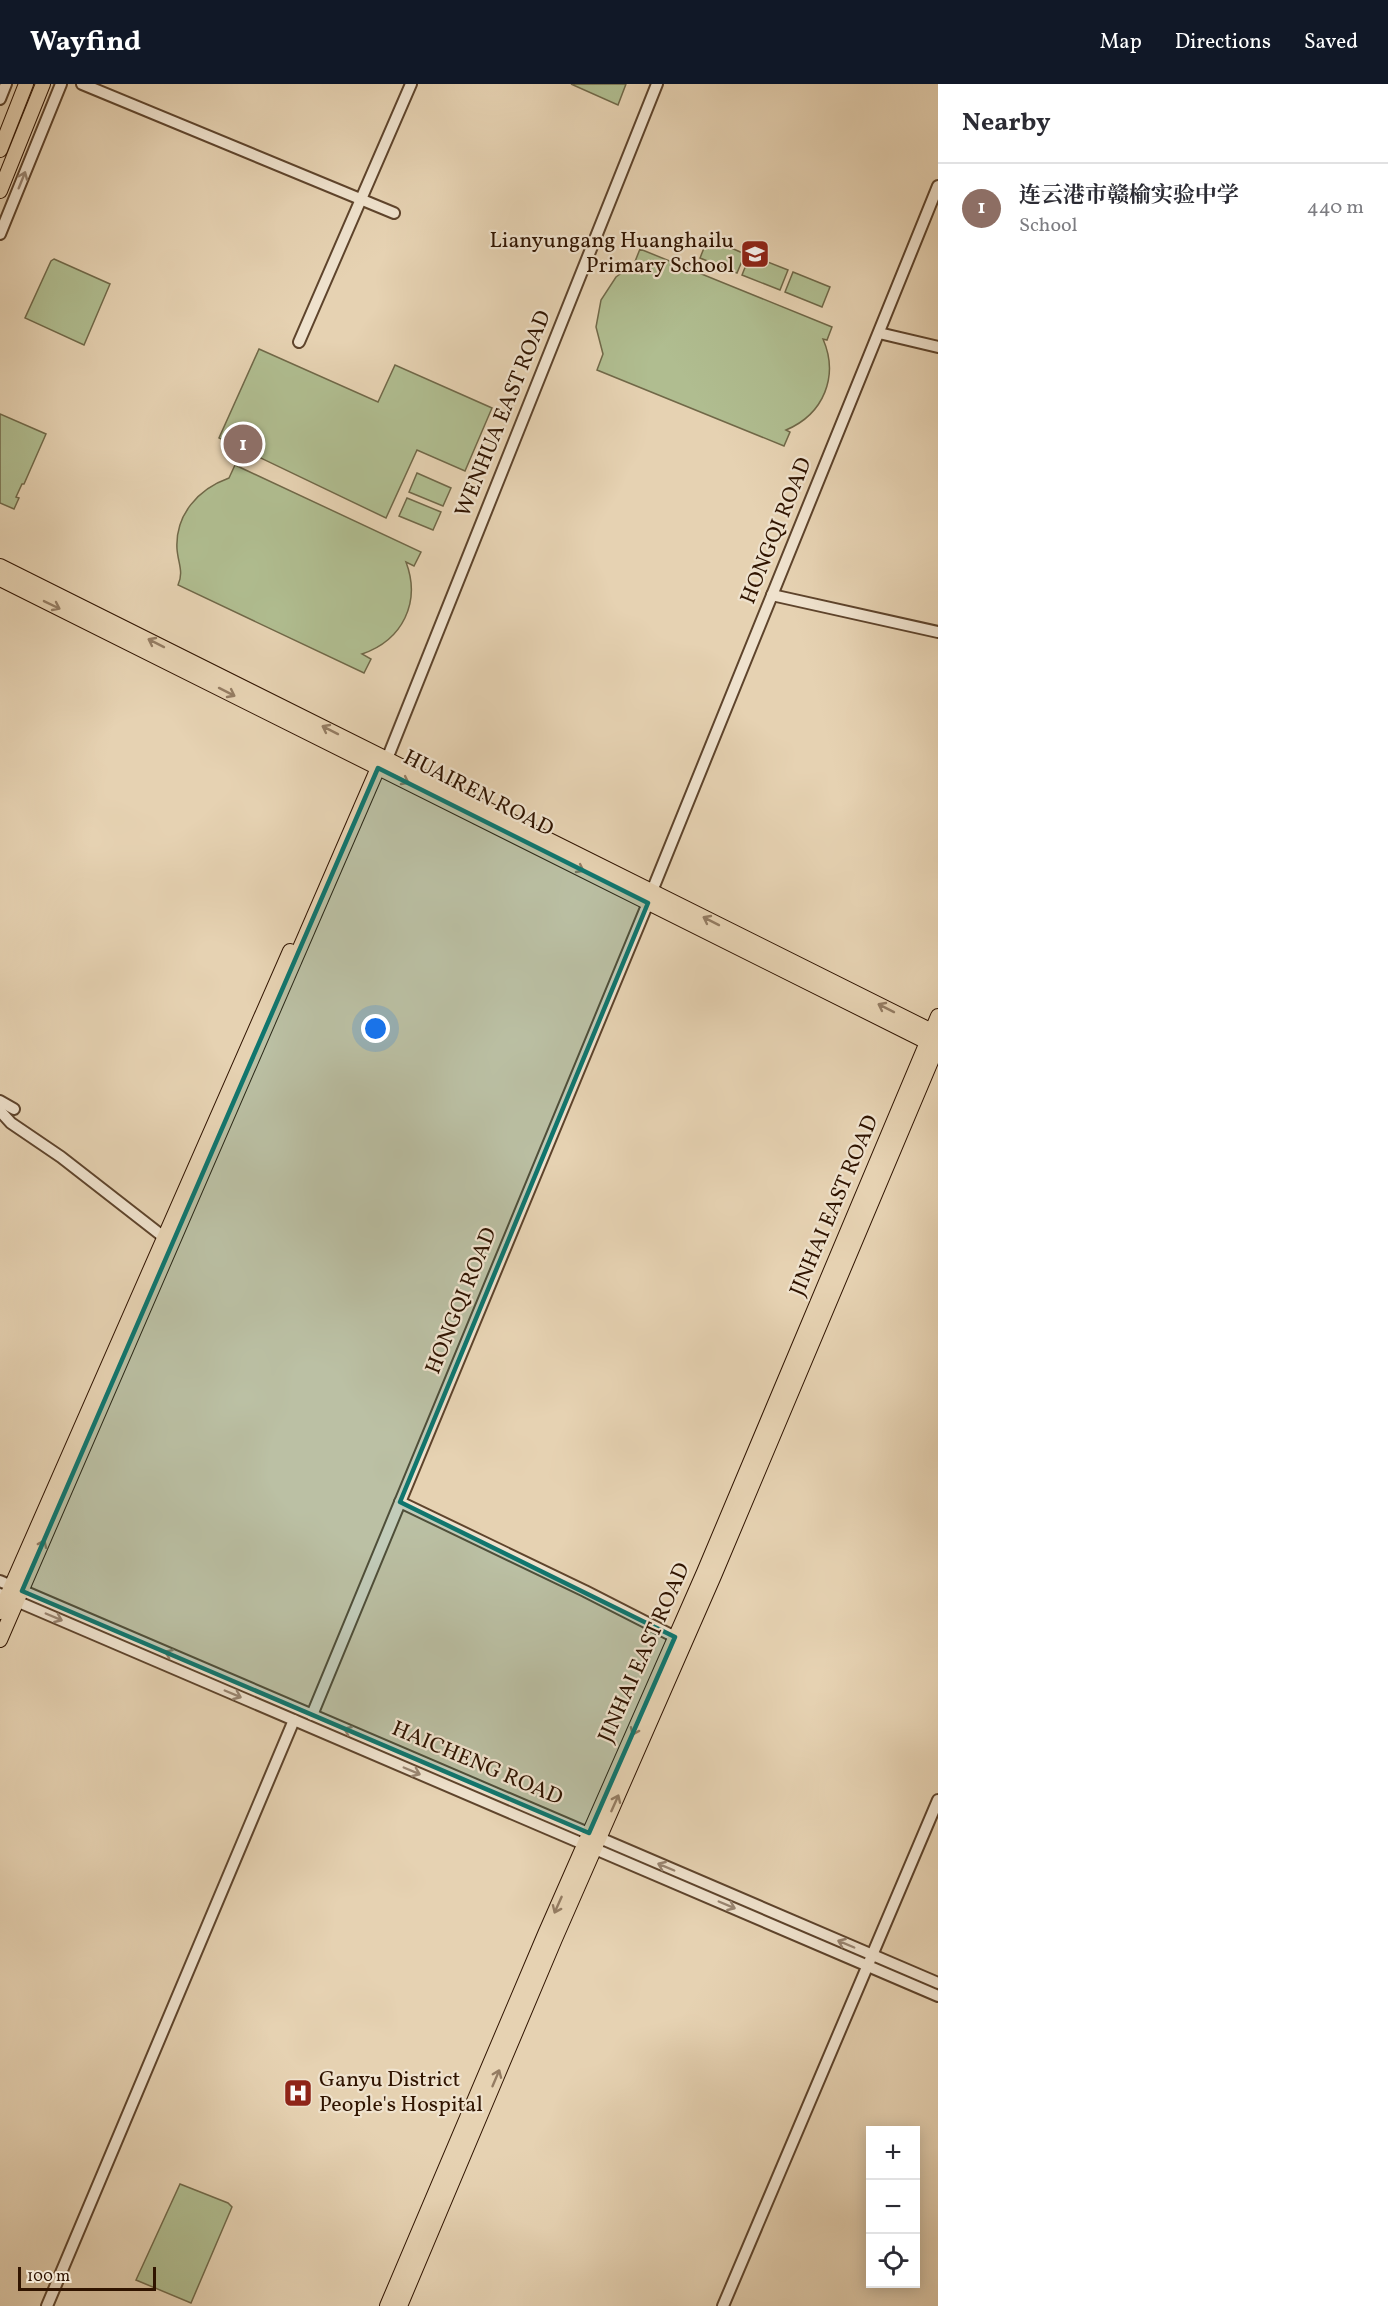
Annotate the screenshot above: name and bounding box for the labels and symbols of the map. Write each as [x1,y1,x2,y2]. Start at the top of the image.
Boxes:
one-way arrow [17,171,28,189]
place label: Lianyungang Huanghailu Primary School [489,226,734,282]
school or university icon: Lianyungang Huanghailu Primary School [739,238,771,270]
street label: WENHUA EAST ROAD [448,306,560,522]
pin: 1 [224,422,262,466]
street label: HONGQI ROAD [733,453,821,609]
one-way arrow [43,600,61,612]
one-way arrow [147,637,165,649]
one-way arrow [217,687,235,699]
one-way arrow [321,724,339,736]
street label: HUAIREN ROAD [397,743,559,845]
one-way arrow [392,774,410,786]
one-way arrow [566,861,584,873]
one-way arrow [703,914,721,926]
one-way arrow [877,1002,895,1013]
your location [361,1014,390,1043]
street label: JINHAI EAST ROAD [783,1111,887,1301]
street label: HONGQI ROAD [418,1223,506,1379]
one-way arrow [36,1540,47,1558]
street label: JINHAI EAST ROAD [591,1558,699,1748]
one-way arrow [44,1612,62,1623]
one-way arrow [164,1649,182,1660]
one-way arrow [223,1689,241,1700]
street label: HAICHENG ROAD [387,1714,567,1814]
one-way arrow [630,1717,641,1735]
one-way arrow [343,1726,362,1737]
one-way arrow [402,1766,421,1777]
one-way arrow [610,1794,621,1812]
one-way arrow [658,1861,676,1872]
one-way arrow [551,1896,563,1914]
one-way arrow [717,1900,735,1911]
one-way arrow [837,1938,855,1949]
place label: Ganyu District People's Hospital [319,2065,483,2121]
one-way arrow [491,2069,502,2088]
hospital icon: Ganyu District People's Hospital [282,2077,314,2109]
scale bar [18,2264,156,2292]

